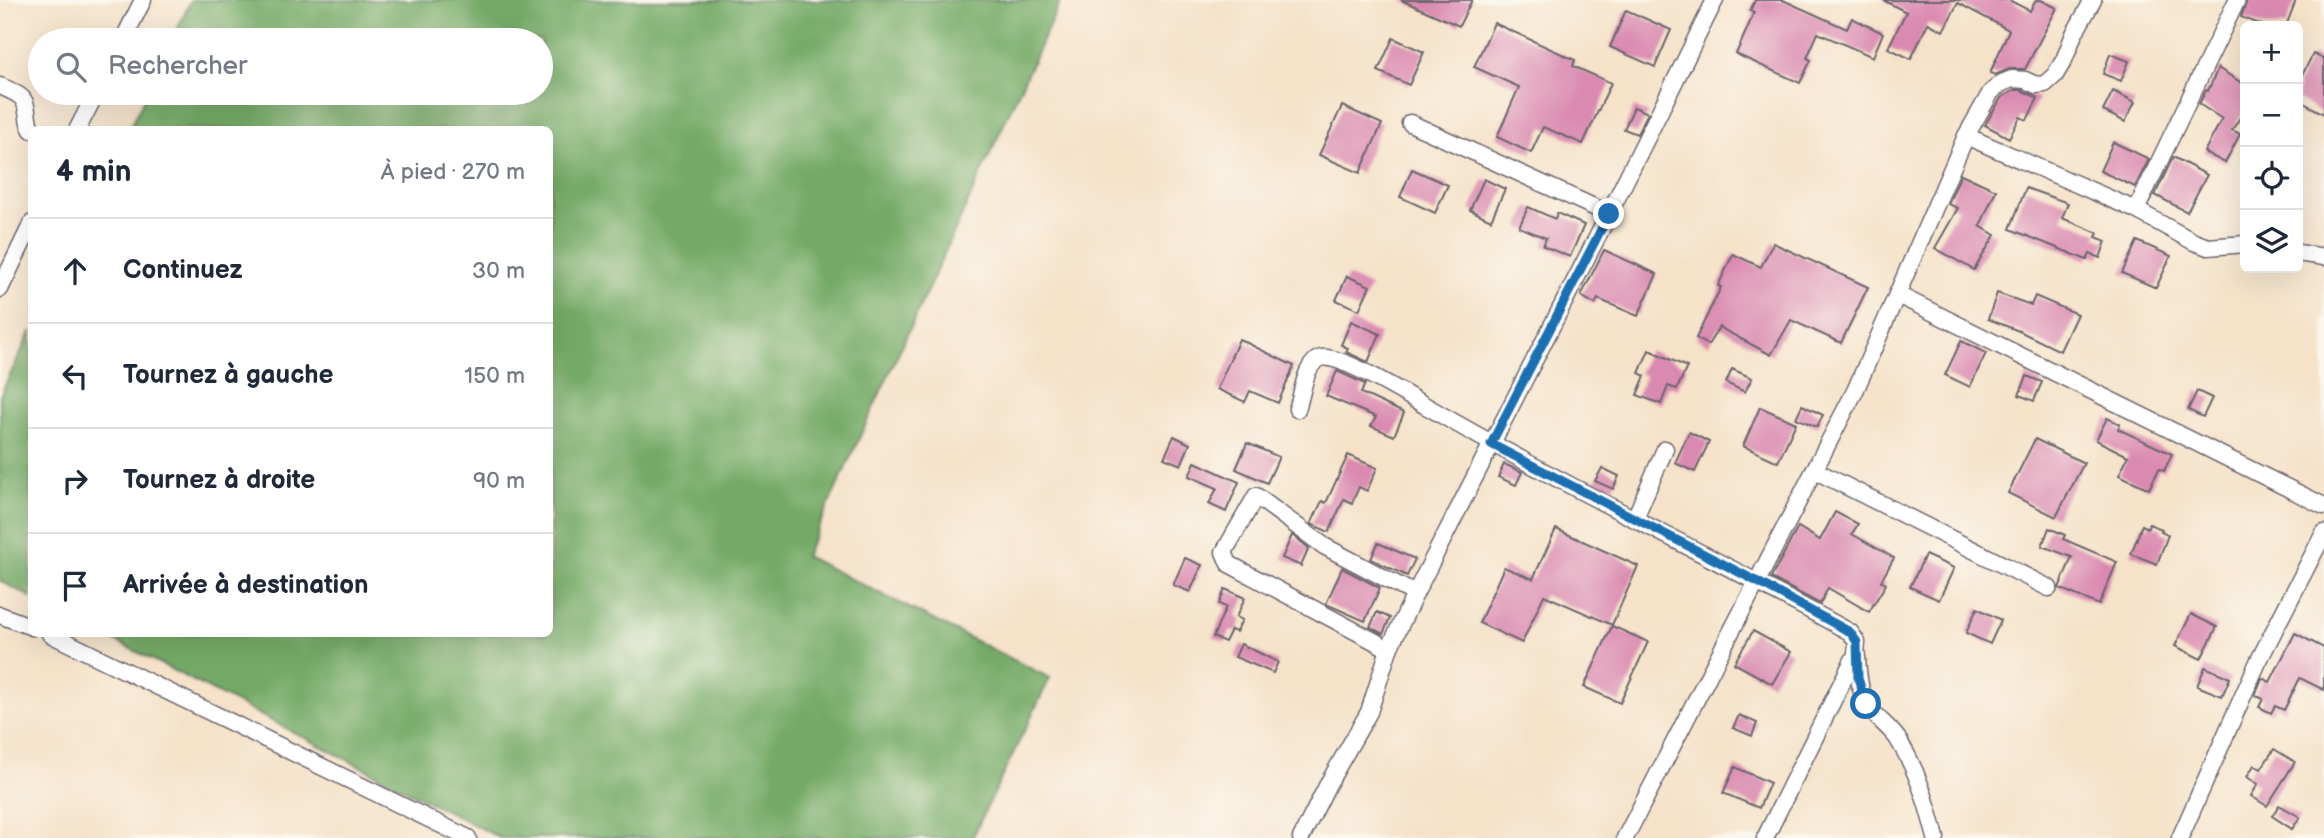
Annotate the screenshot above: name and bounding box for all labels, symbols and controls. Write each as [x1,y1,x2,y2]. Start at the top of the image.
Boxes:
map controls [2240,21,2303,273]
button: + [2240,21,2303,84]
search box [28,28,553,105]
icon: search [52,48,90,86]
text: Rechercher [108,51,247,82]
button: − [2240,84,2303,147]
button: locate [2240,147,2303,210]
text: 4 min [56,154,131,190]
text: À pied · 270 m [381,158,525,186]
route end [1593,198,1624,229]
button: layers [2240,210,2303,273]
icon: ahead [56,252,94,290]
text: Continuez [123,255,243,286]
text: 30 m [472,257,525,285]
icon: left [56,357,94,395]
text: Tournez à gauche [123,360,334,391]
text: 150 m [464,362,525,390]
icon: right [56,462,94,500]
text: Tournez à droite [123,465,315,496]
text: 90 m [473,467,525,495]
icon: arrive [56,567,94,605]
text: Arrivée à destination [123,570,369,601]
route start [1850,688,1881,719]

